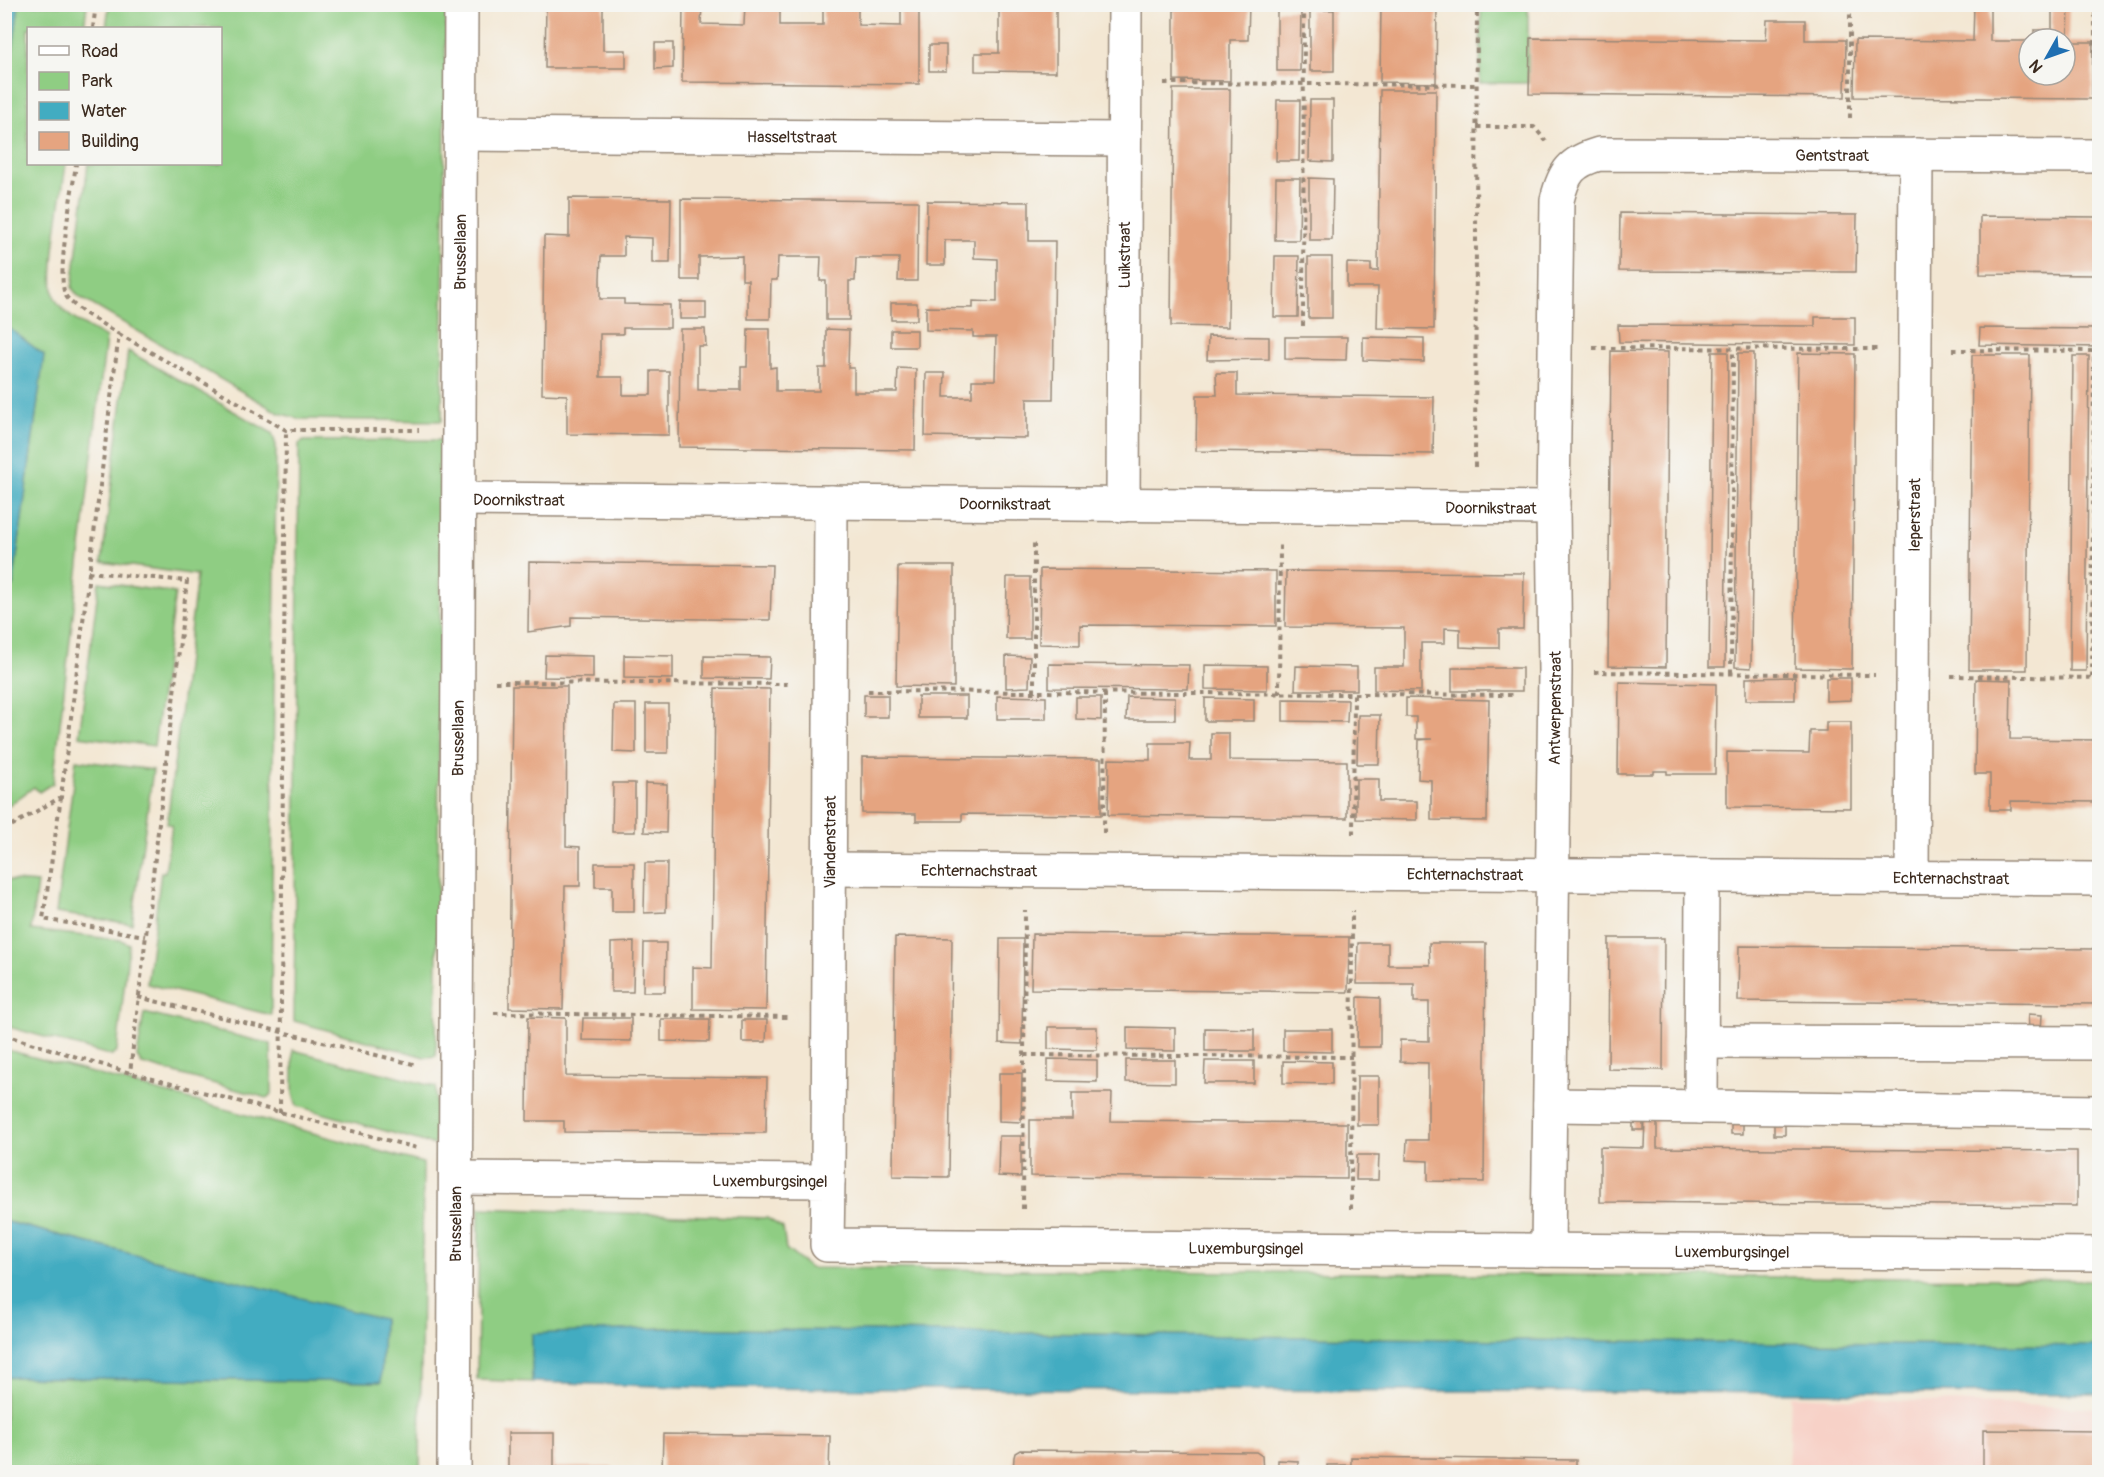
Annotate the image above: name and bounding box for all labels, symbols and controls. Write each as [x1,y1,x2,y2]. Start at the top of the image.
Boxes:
legend [27,27,222,165]
north arrow [2017,27,2077,87]
text: Road [81,40,118,63]
text: N [2025,55,2047,77]
text: Park [81,70,113,93]
text: Water [81,100,127,123]
street label: Hasseltstraat [747,127,838,148]
text: Building [81,130,139,153]
street label: Gentstraat [1795,146,1870,166]
street label: Brussellaan [451,214,471,290]
street label: Luikstraat [1115,221,1135,288]
street label: Ieperstraat [1905,478,1925,552]
street label: Doornikstraat [473,490,566,511]
street label: Doornikstraat [959,494,1051,515]
street label: Doornikstraat [1445,498,1537,519]
street label: Antwerpenstraat [1545,650,1566,765]
street label: Brussellaan [448,700,469,776]
street label: Viandenstraat [820,795,841,889]
street label: Echternachstraat [921,861,1038,882]
street label: Echternachstraat [1407,865,1524,885]
street label: Echternachstraat [1893,868,2010,889]
street label: Luxemburgsingel [712,1171,828,1192]
street label: Brussellaan [446,1186,466,1262]
street label: Luxemburgsingel [1188,1239,1304,1259]
street label: Luxemburgsingel [1674,1242,1790,1263]

